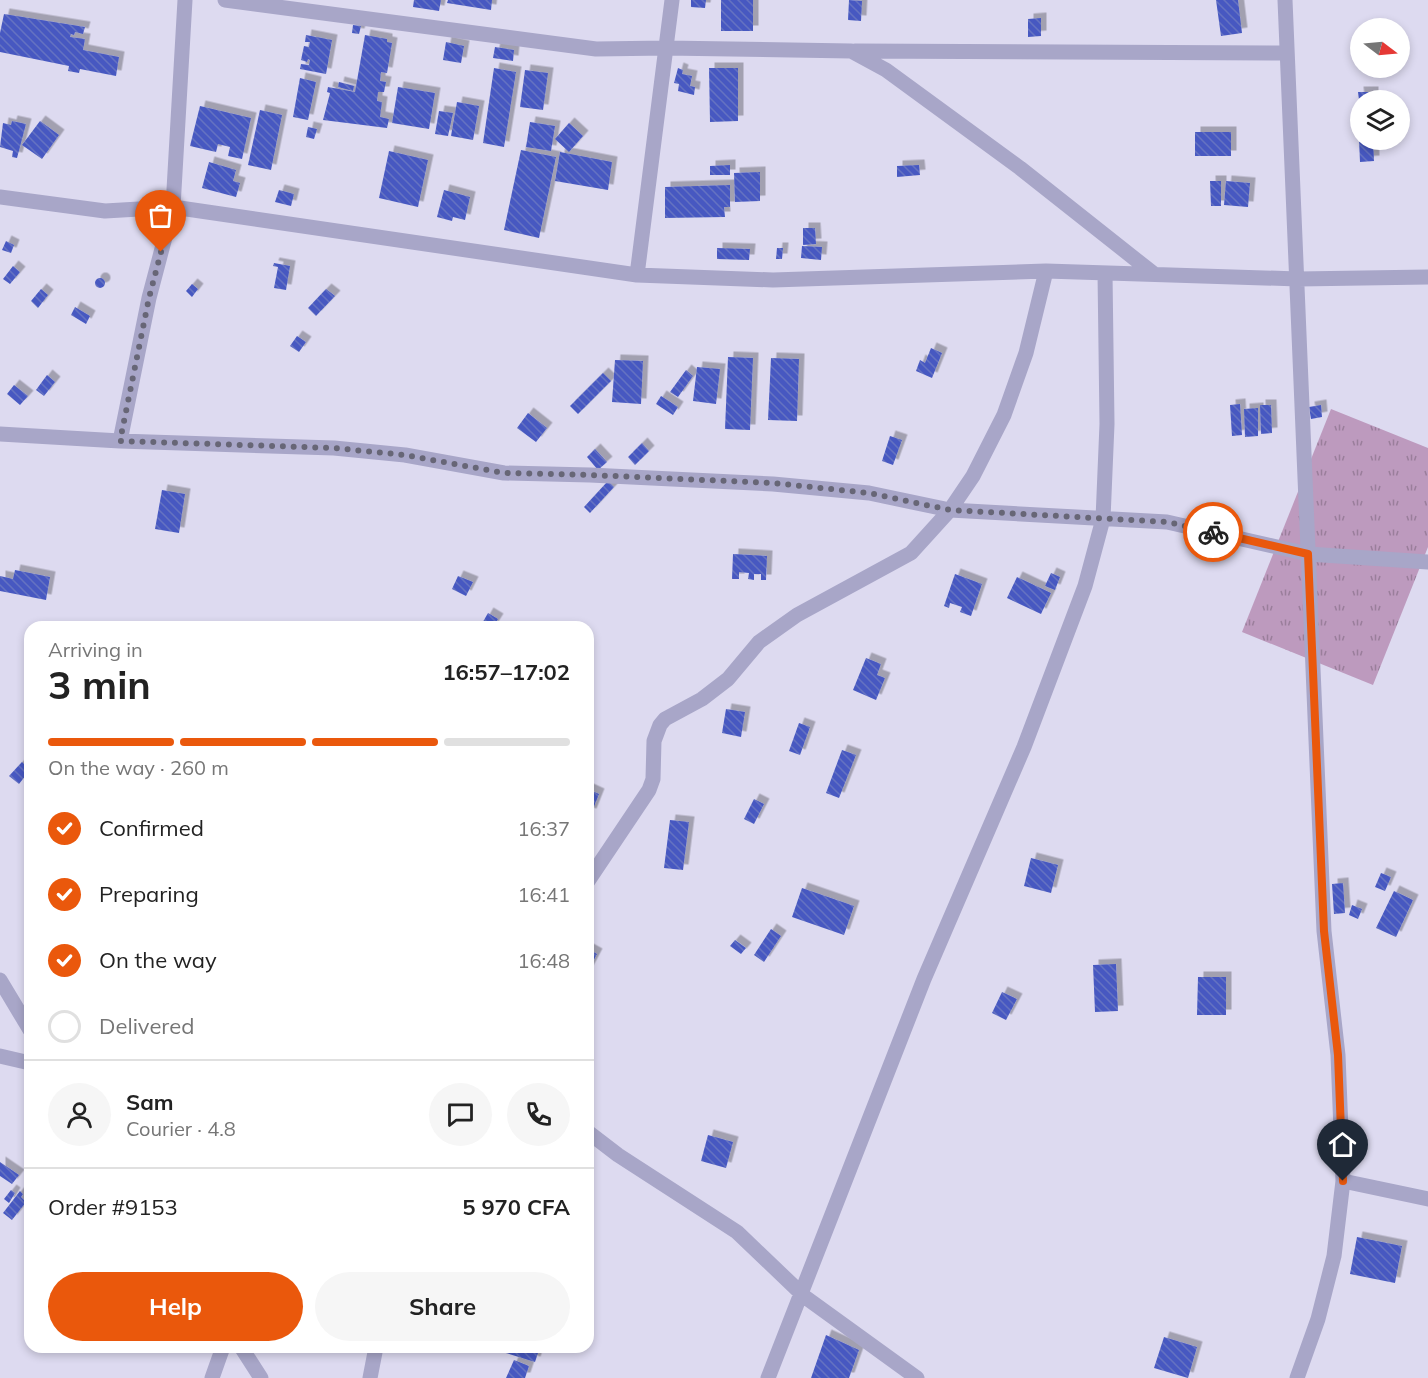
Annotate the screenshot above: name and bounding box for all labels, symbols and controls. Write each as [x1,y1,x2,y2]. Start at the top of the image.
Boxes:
north arrow [1350,18,1410,78]
map controls [1350,18,1410,150]
button: layers [1350,90,1410,150]
pin [135,190,186,252]
icon: bag [144,199,177,232]
courier [1183,502,1243,562]
icon: bike [1197,516,1230,549]
text: Arriving in [48,637,143,662]
text: 16:57–17:02 [442,658,570,686]
text: 3 min [48,660,151,709]
text: On the way · 260 m [48,755,229,780]
icon: check [48,812,81,845]
text: Confirmed [99,814,204,842]
text: 16:37 [517,816,570,841]
icon: check [48,878,81,911]
text: Preparing [99,880,199,908]
text: 16:41 [517,882,570,907]
icon: check [48,944,81,977]
text: On the way [99,946,217,974]
text: 16:48 [517,948,570,973]
text: Delivered [99,1012,194,1040]
button: person [48,1083,111,1146]
button: chat [429,1083,492,1146]
button: phone [507,1083,570,1146]
text: Sam [126,1088,174,1116]
text: Courier · 4.8 [126,1116,236,1141]
pin [1317,1119,1368,1181]
icon: home [1326,1128,1359,1161]
text: Order #9153 [48,1193,178,1221]
text: 5 970 CFA [462,1193,570,1221]
button: Help [48,1272,303,1341]
button: Share [315,1272,570,1341]

